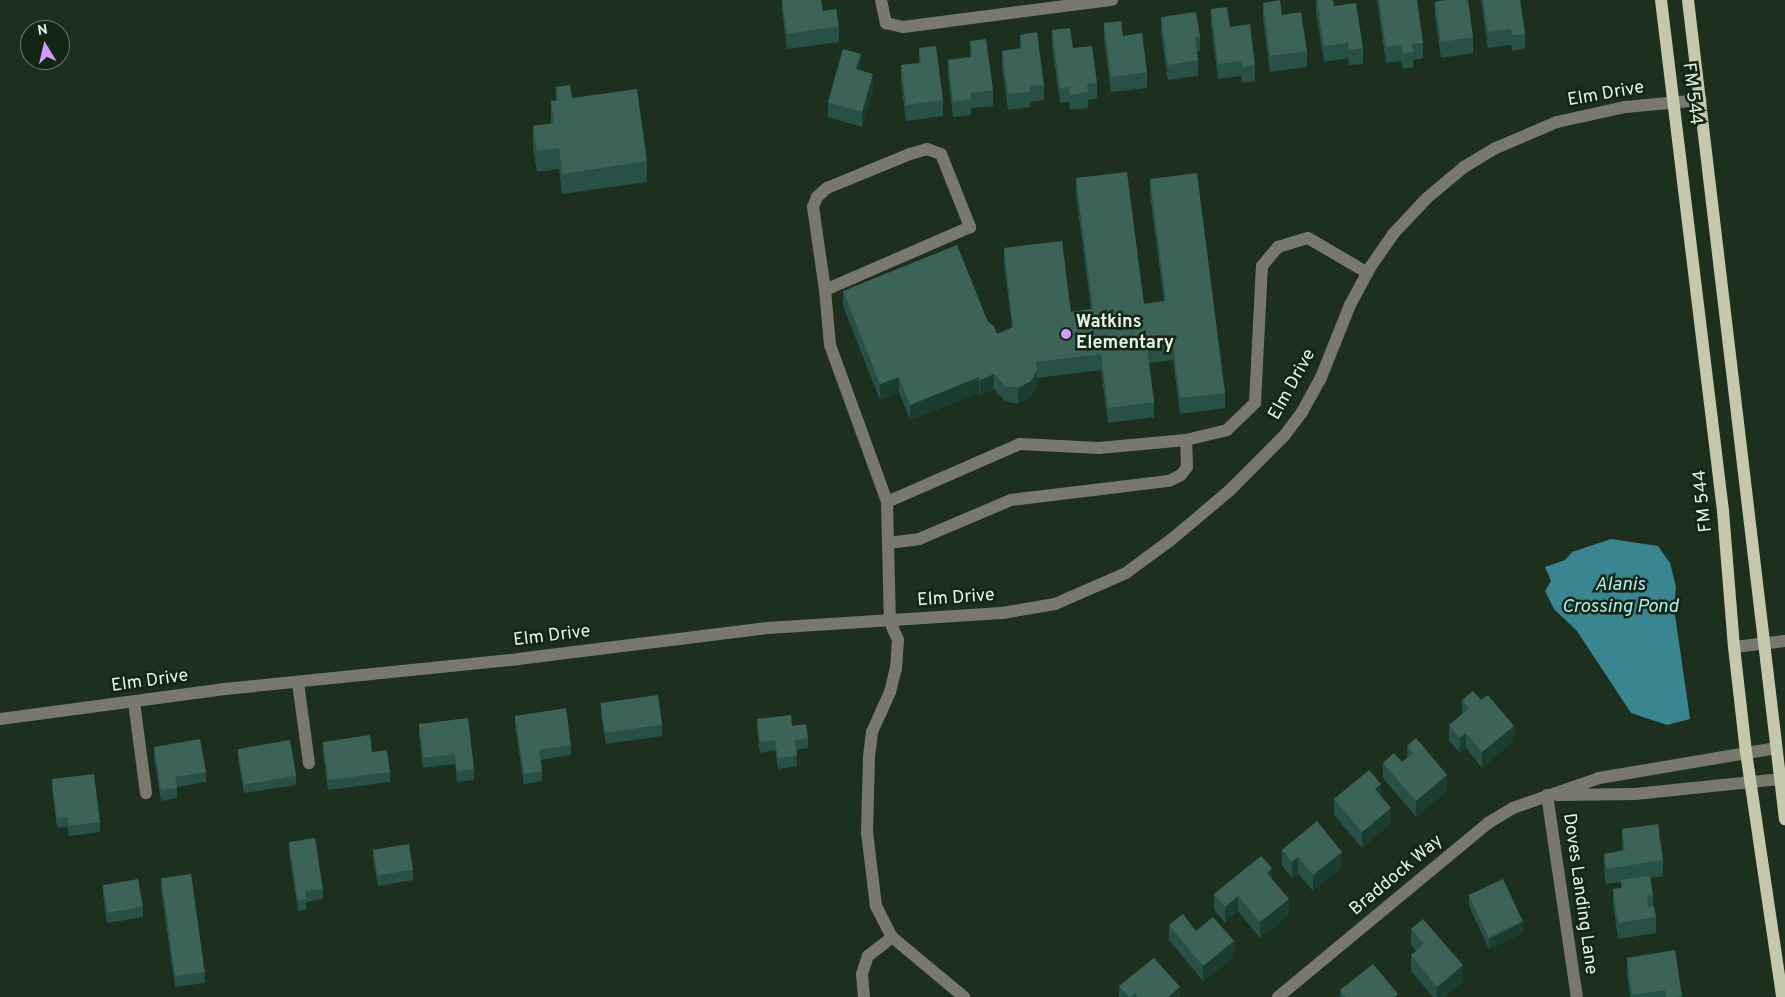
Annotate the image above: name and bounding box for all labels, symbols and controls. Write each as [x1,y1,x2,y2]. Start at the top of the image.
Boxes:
north arrow [20,20,70,70]
text: N [36,21,49,40]
street label: FM 544 [1676,62,1706,126]
street label: Elm Drive [1566,78,1646,112]
place label: Watkins Elementary [1076,313,1174,356]
marker: Watkins Elementary [1060,328,1072,340]
street label: Elm Drive [1265,346,1321,424]
street label: FM 544 [1690,469,1718,533]
water label: Alanis Crossing Pond [1562,575,1678,619]
street label: Elm Drive [917,586,995,612]
street label: Elm Drive [512,622,592,652]
street label: Elm Drive [110,666,190,698]
street label: Doves Landing Lane [1557,812,1601,976]
street label: Braddock Way [1346,831,1448,921]

